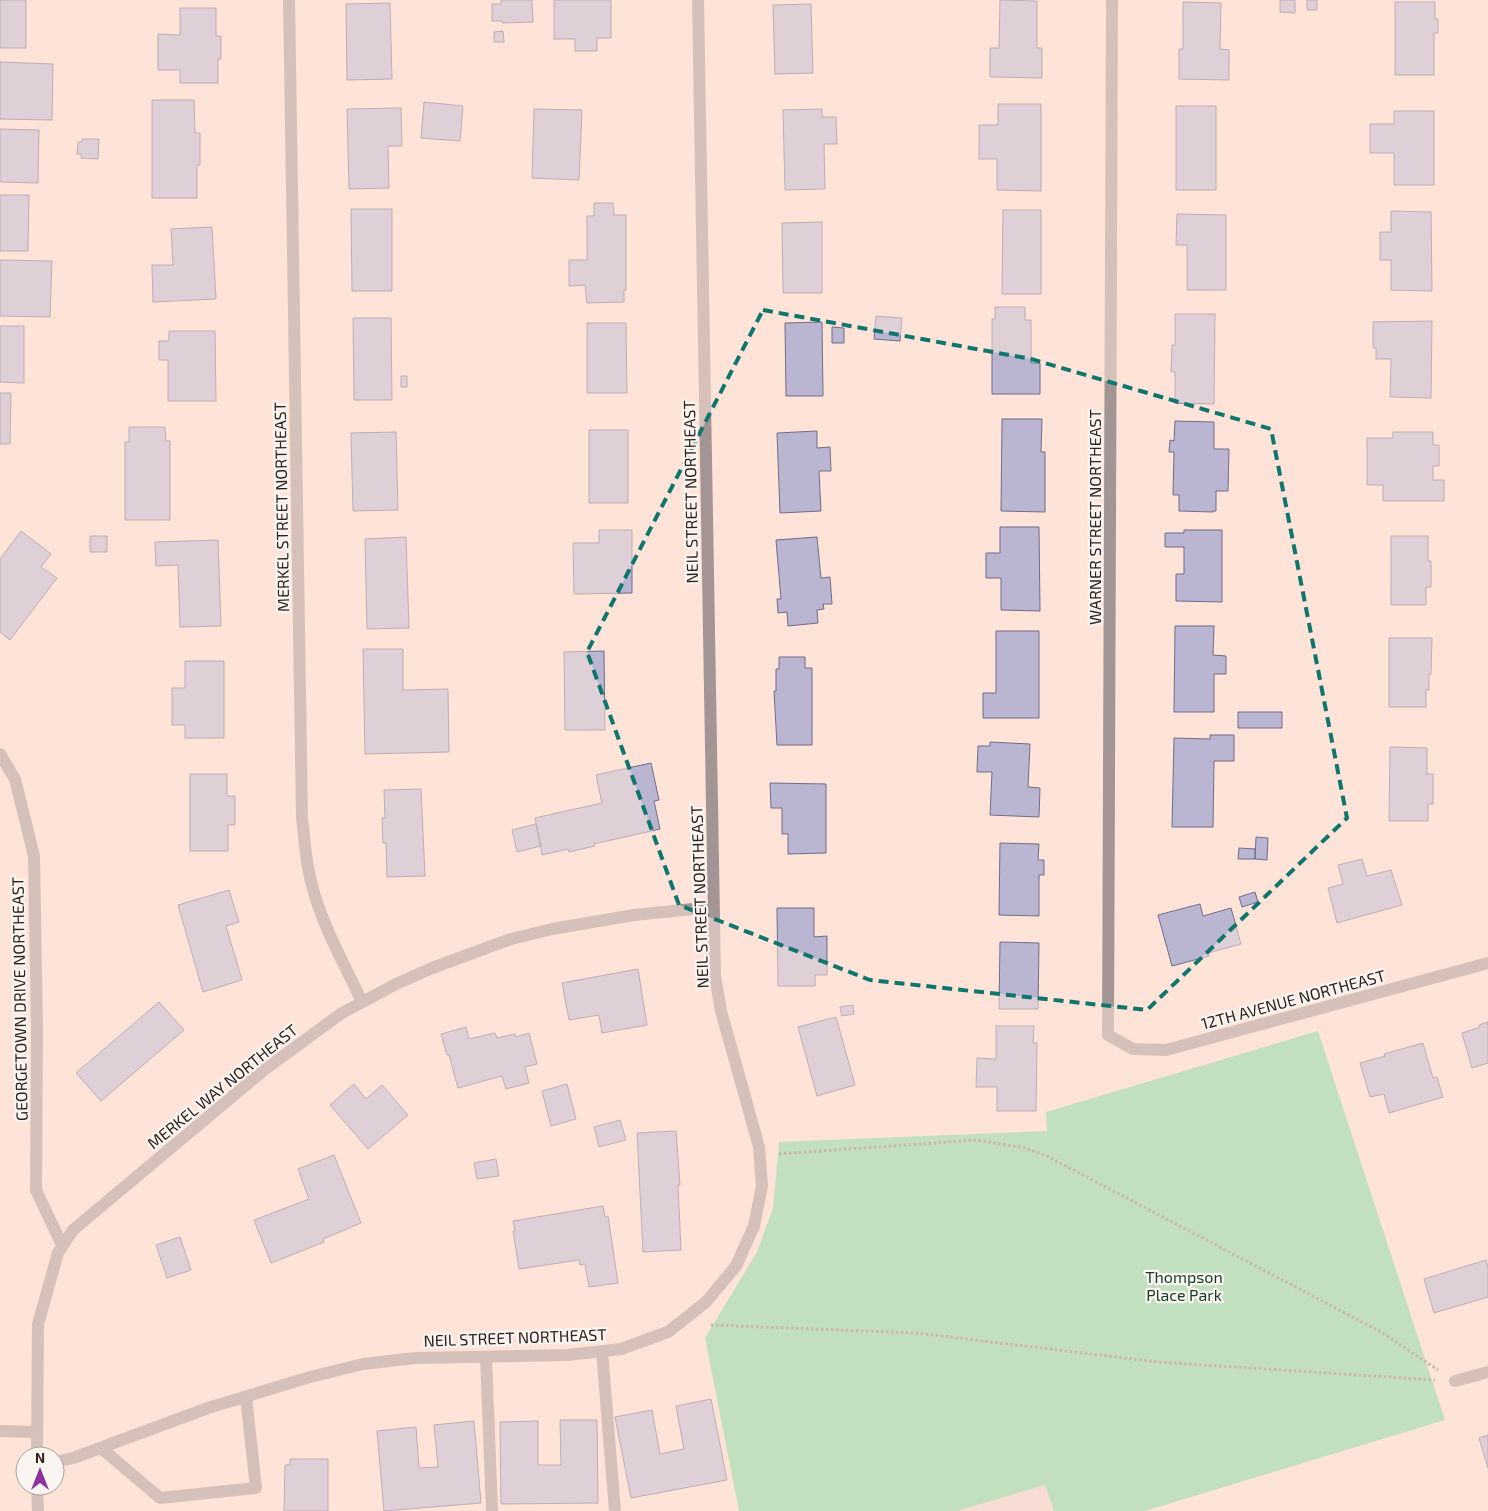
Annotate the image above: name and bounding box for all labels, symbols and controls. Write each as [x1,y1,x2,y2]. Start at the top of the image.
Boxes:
street label: NEIL STREET NORTHEAST [679,400,701,584]
street label: MERKEL STREET NORTHEAST [270,402,292,612]
street label: WARNER STREET NORTHEAST [1085,409,1104,625]
street label: NEIL STREET NORTHEAST [686,805,712,989]
street label: GEORGETOWN DRIVE NORTHEAST [7,877,31,1121]
street label: 12TH AVENUE NORTHEAST [1199,965,1387,1033]
street label: MERKEL WAY NORTHEAST [143,1020,301,1152]
park label: Thompson Place Park [1145,1267,1223,1304]
street label: NEIL STREET NORTHEAST [423,1324,607,1350]
north arrow [15,1446,65,1496]
text: N [35,1449,45,1466]

